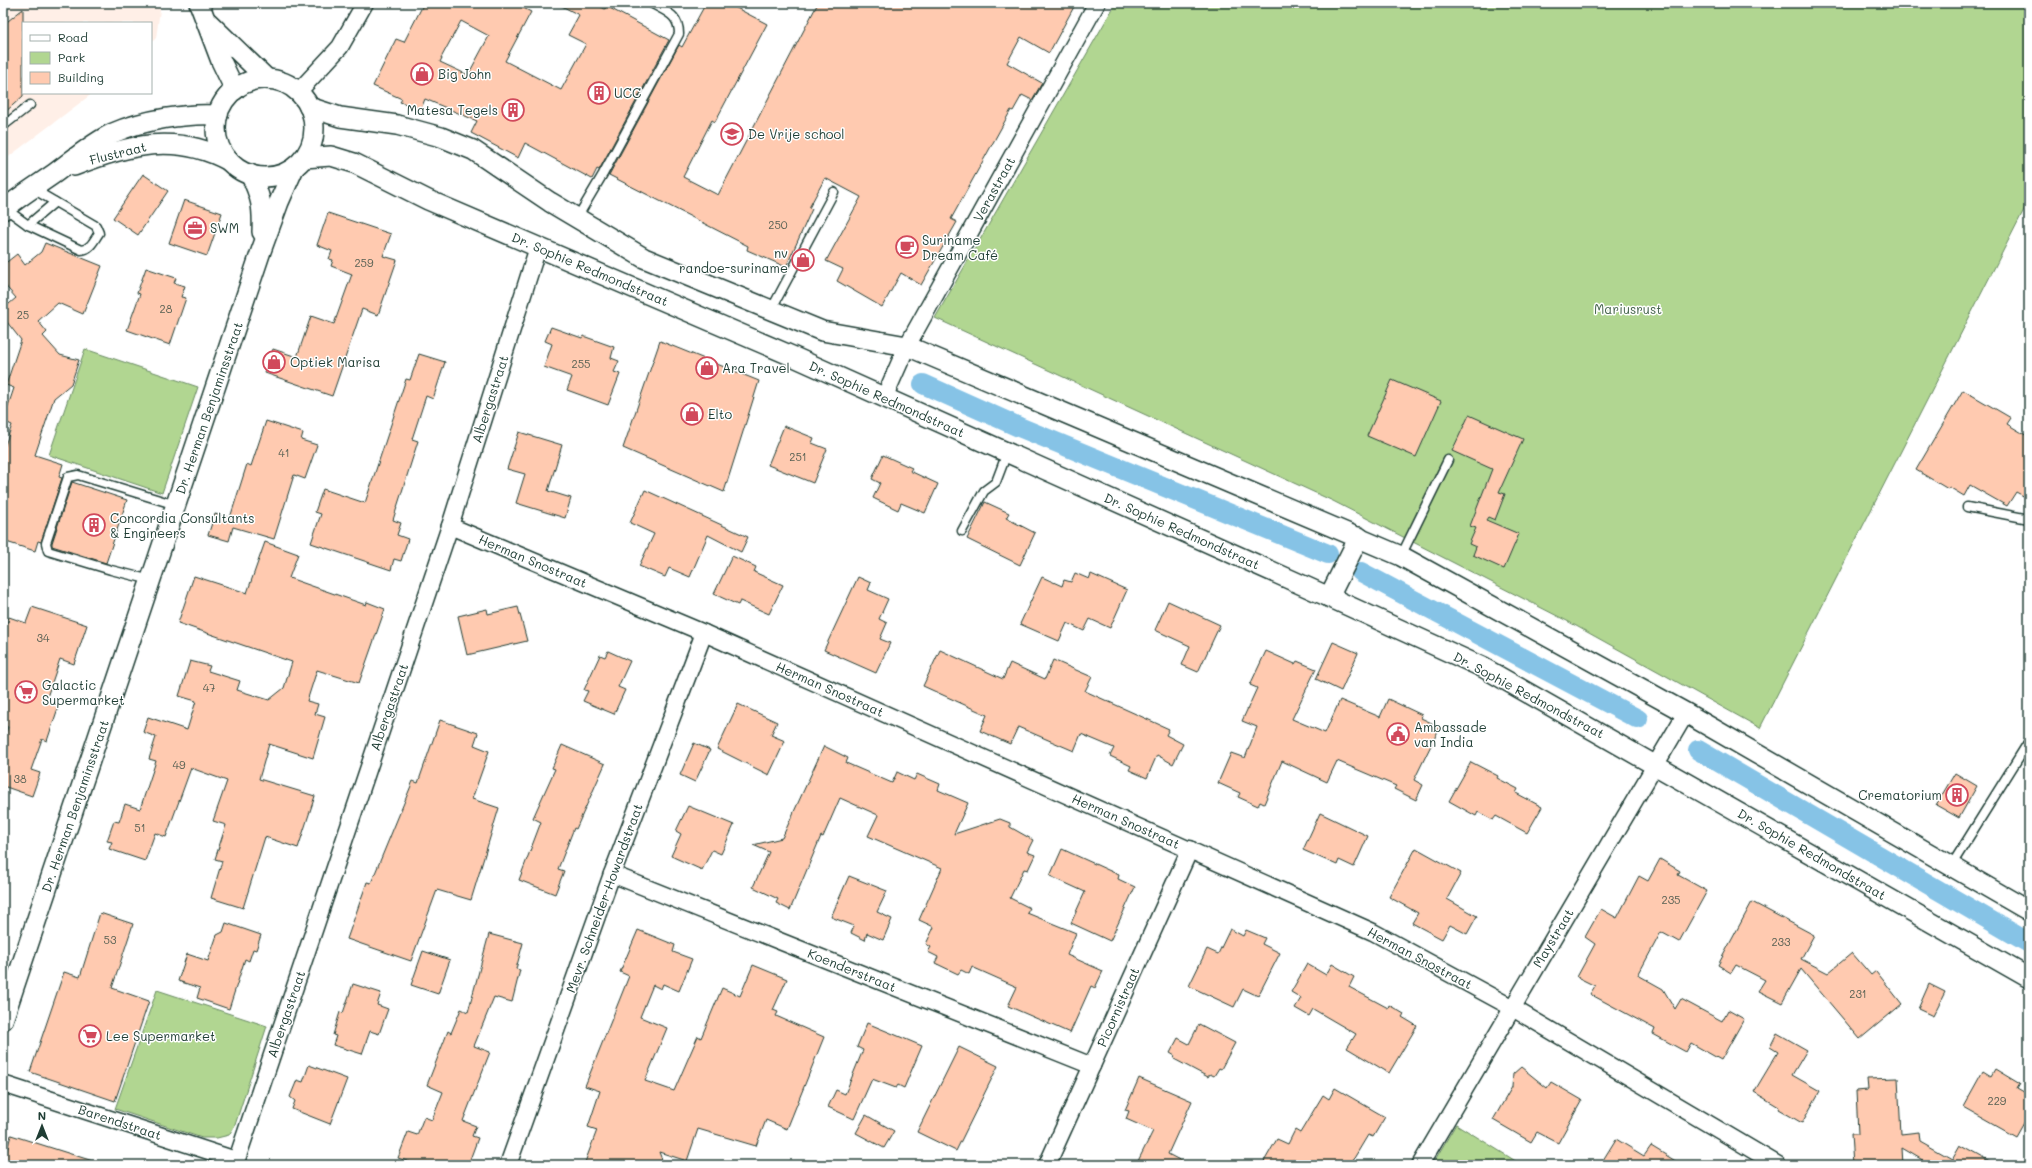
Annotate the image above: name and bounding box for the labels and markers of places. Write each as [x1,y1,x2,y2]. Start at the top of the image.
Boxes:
shop icon: Big John [409,61,435,87]
place label: Big John [438,65,491,82]
building icon: UCC [586,80,612,106]
place label: UCC [614,84,641,101]
building icon: Matesa Tegels [500,97,526,123]
place label: Matesa Tegels [407,101,498,118]
school or university icon: De Vrije school [719,121,745,147]
place label: De Vrije school [748,125,845,142]
office icon: SWM [182,215,208,241]
place label: SWM [210,219,239,236]
place label: Suriname Dream Café [922,231,998,263]
cafe icon: Suriname Dream Café [894,234,920,260]
place label: nv randoe-suriname [679,244,788,276]
shop icon: nv randoe-suriname [790,247,816,273]
shop icon: Optiek Marisa [261,349,287,375]
place label: Optiek Marisa [290,353,381,370]
shop icon: Ara Travel [694,355,720,381]
place label: Ara Travel [722,359,790,376]
shop icon: Elto [679,401,705,427]
place label: Elto [708,405,732,422]
place label: Concordia Consultants & Engineers [110,509,255,541]
building icon: Concordia Consultants & Engineers [81,512,107,538]
place label: Galactic Supermarket [42,676,125,708]
supermarket icon: Galactic Supermarket [13,679,39,705]
place label: Ambassade van India [1414,718,1487,750]
public building icon: Ambassade van India [1385,721,1411,747]
building icon: Crematorium [1944,782,1970,808]
place label: Crematorium [1858,786,1942,803]
supermarket icon: Lee Supermarket [77,1023,103,1049]
place label: Lee Supermarket [106,1027,216,1044]

